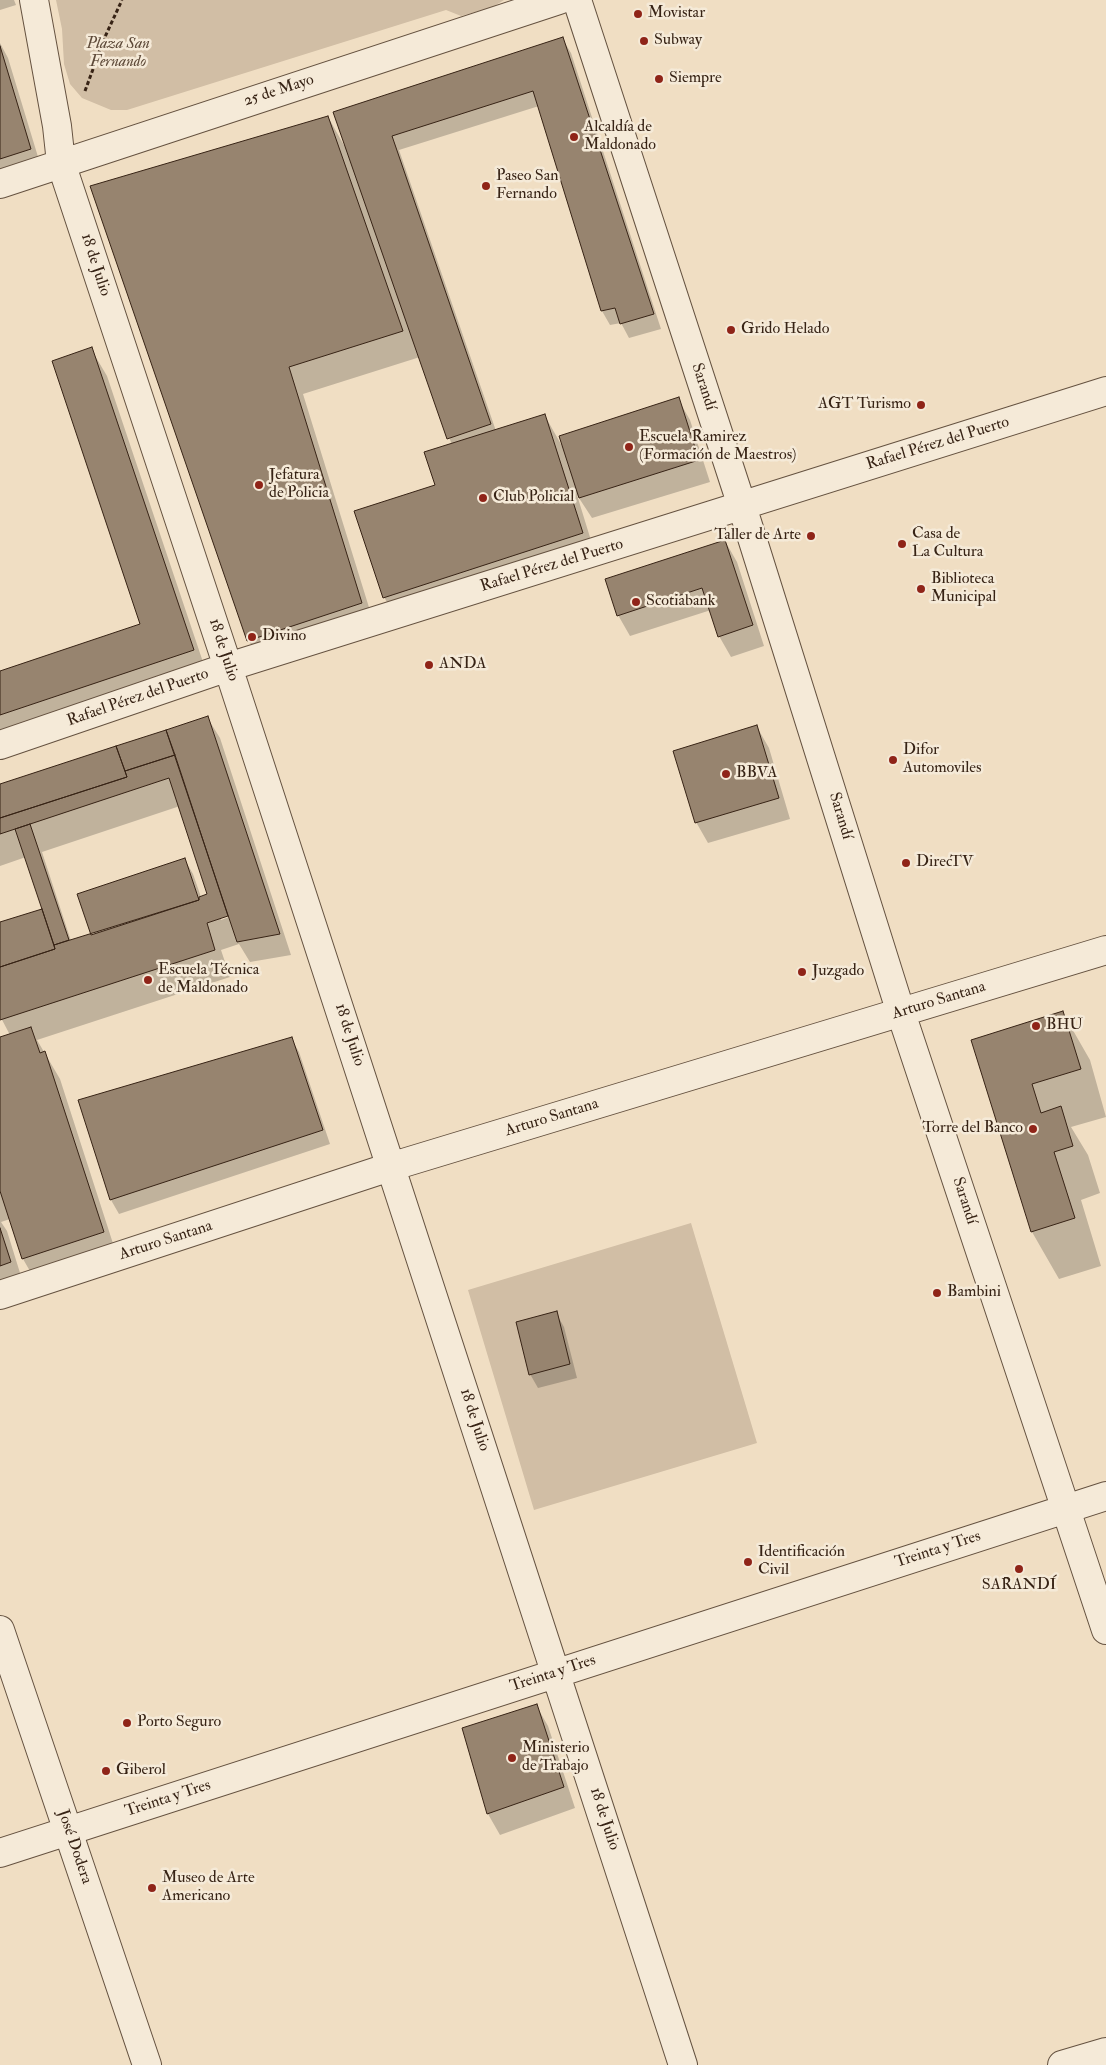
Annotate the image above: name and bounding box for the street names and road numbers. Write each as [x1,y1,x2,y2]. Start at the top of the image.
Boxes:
street label: 25 de Mayo [241,71,317,111]
street label: 18 de Julio [76,231,114,299]
street label: Sarandí [686,361,720,413]
street label: Rafael Pérez del Puerto [864,413,1012,475]
street label: Rafael Pérez del Puerto [478,535,626,597]
street label: 18 de Julio [204,616,242,684]
street label: Rafael Pérez del Puerto [65,665,211,731]
street label: Sarandí [824,790,856,842]
street label: Arturo Santana [890,978,988,1024]
street label: 18 de Julio [330,1001,368,1069]
street label: Arturo Santana [503,1095,601,1141]
street label: Sarandí [947,1175,981,1227]
street label: Arturo Santana [117,1217,215,1265]
street label: 18 de Julio [455,1386,493,1454]
street label: Treinta y Tres [893,1527,983,1573]
street label: Treinta y Tres [508,1651,598,1697]
street label: Treinta y Tres [123,1776,213,1822]
street label: 18 de Julio [585,1785,623,1853]
street label: José Dodera [52,1807,96,1887]

